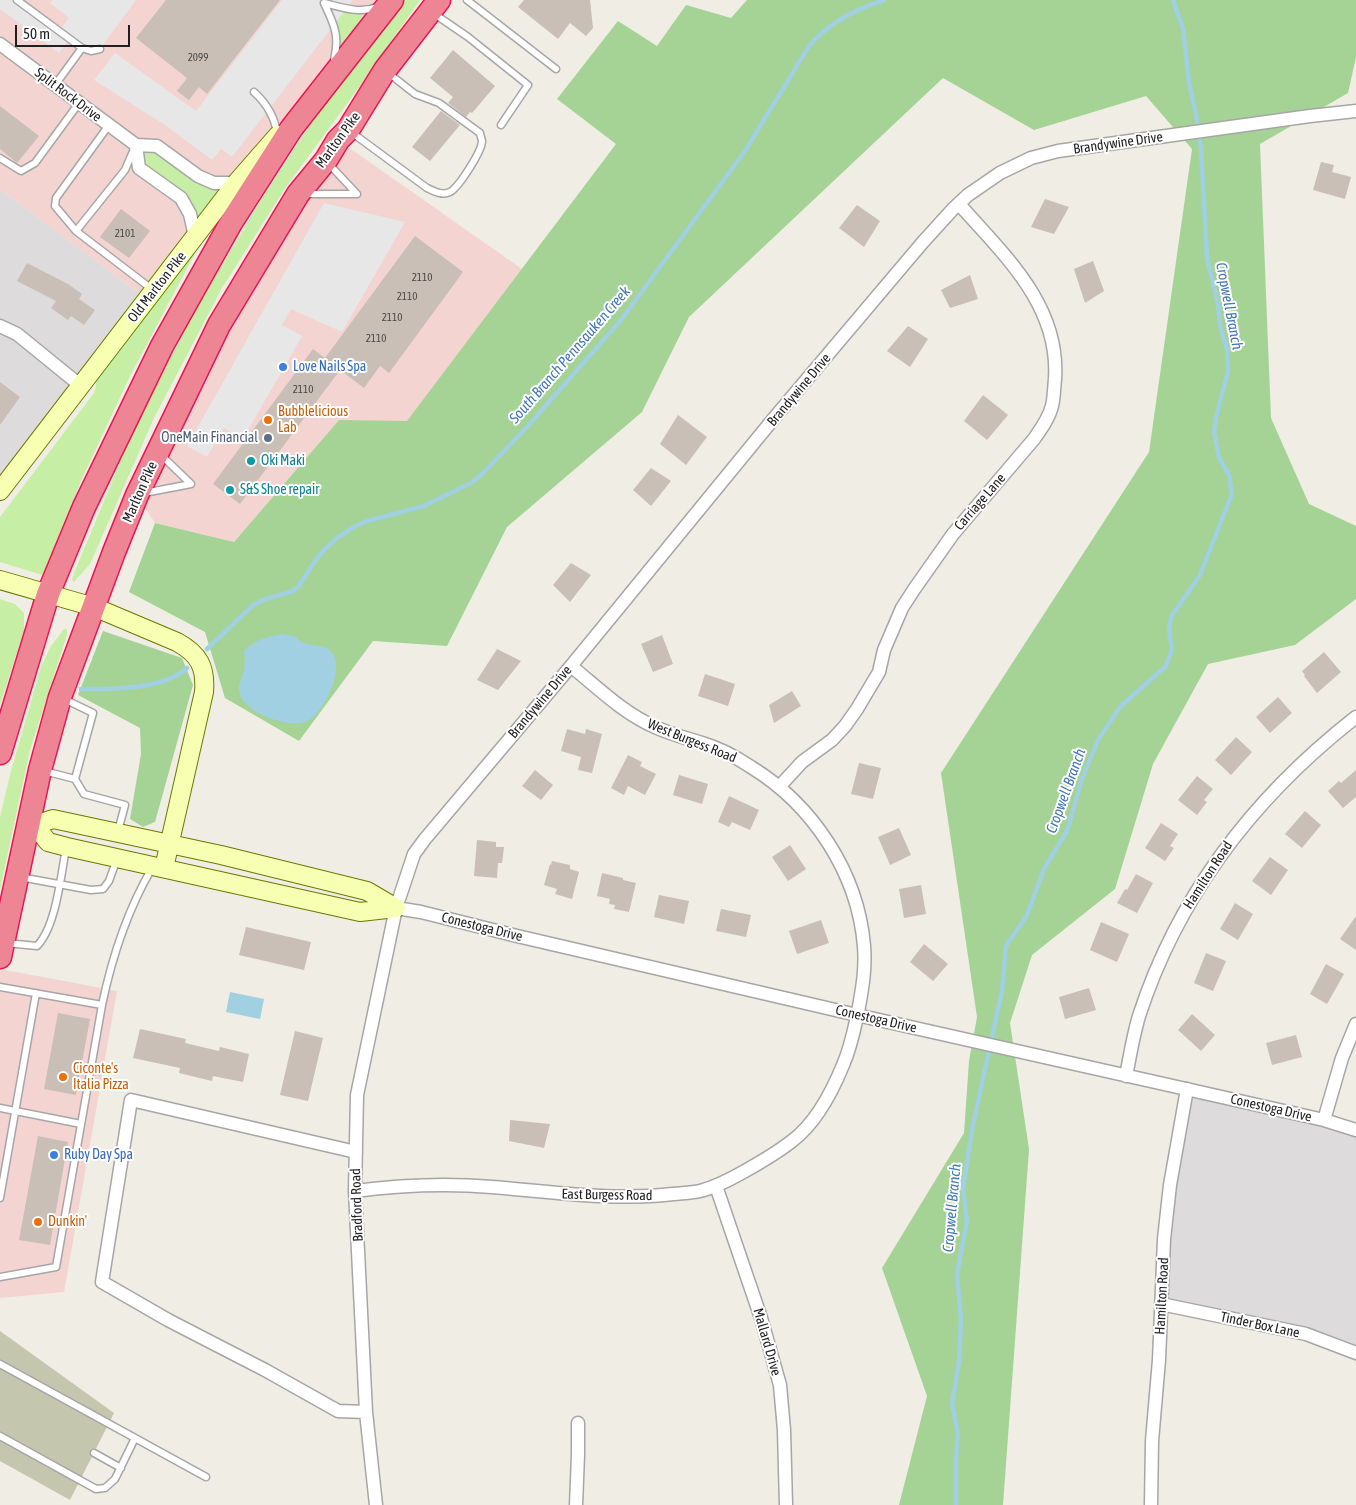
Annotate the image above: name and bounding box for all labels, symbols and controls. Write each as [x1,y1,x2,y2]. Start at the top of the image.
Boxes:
scale bar [18,15,132,47]
text: 50 m [23,25,50,42]
house number: 2099 [188,51,208,65]
street label: Split Rock Drive [31,64,105,126]
street label: Marlton Pike [312,109,364,171]
street label: Brandywine Drive [1072,128,1164,158]
house number: 2101 [115,227,135,241]
street label: Old Marlton Pike [124,248,190,326]
water label: Cropwell Branch [1212,261,1246,351]
house number: 2110 [412,271,432,285]
water label: South Branch Pennsauken Creek [506,283,634,427]
house number: 2110 [397,290,417,304]
house number: 2110 [382,311,402,325]
house number: 2110 [366,332,386,346]
street label: Brandywine Drive [764,350,834,430]
place label: Love Nails Spa [293,359,366,375]
marker: Love Nails Spa [277,361,289,373]
house number: 2110 [293,383,313,397]
place label: Bubblelicious Lab [278,404,348,437]
marker: Bubblelicious Lab [262,414,274,426]
place label: OneMain Financial [161,430,258,446]
marker: OneMain Financial [262,432,274,444]
place label: Oki Maki [261,453,305,469]
marker: Oki Maki [245,455,257,467]
street label: Marlton Pike [119,459,161,525]
street label: Carriage Lane [951,470,1009,534]
place label: S&S Shoe repair [240,482,319,498]
marker: S&S Shoe repair [224,484,236,496]
street label: Brandywine Drive [505,662,575,742]
street label: West Burgess Road [645,715,739,767]
water label: Cropwell Branch [1042,746,1090,836]
street label: Hamilton Road [1180,838,1236,912]
street label: Conestoga Drive [440,909,524,945]
street label: Conestoga Drive [834,1002,918,1036]
place label: Ciconte's Italia Pizza [73,1061,129,1094]
marker: Ciconte's Italia Pizza [57,1071,69,1083]
street label: Conestoga Drive [1229,1091,1313,1125]
place label: Ruby Day Spa [64,1147,133,1163]
marker: Ruby Day Spa [48,1149,60,1161]
water label: Cropwell Branch [939,1163,965,1253]
street label: Bradford Road [347,1168,367,1242]
street label: East Burgess Road [561,1186,653,1204]
place label: Dunkin' [48,1214,87,1230]
marker: Dunkin' [32,1216,44,1228]
street label: Hamilton Road [1152,1257,1172,1335]
street label: Mallard Drive [749,1306,785,1378]
street label: Tinder Box Lane [1219,1308,1301,1342]

